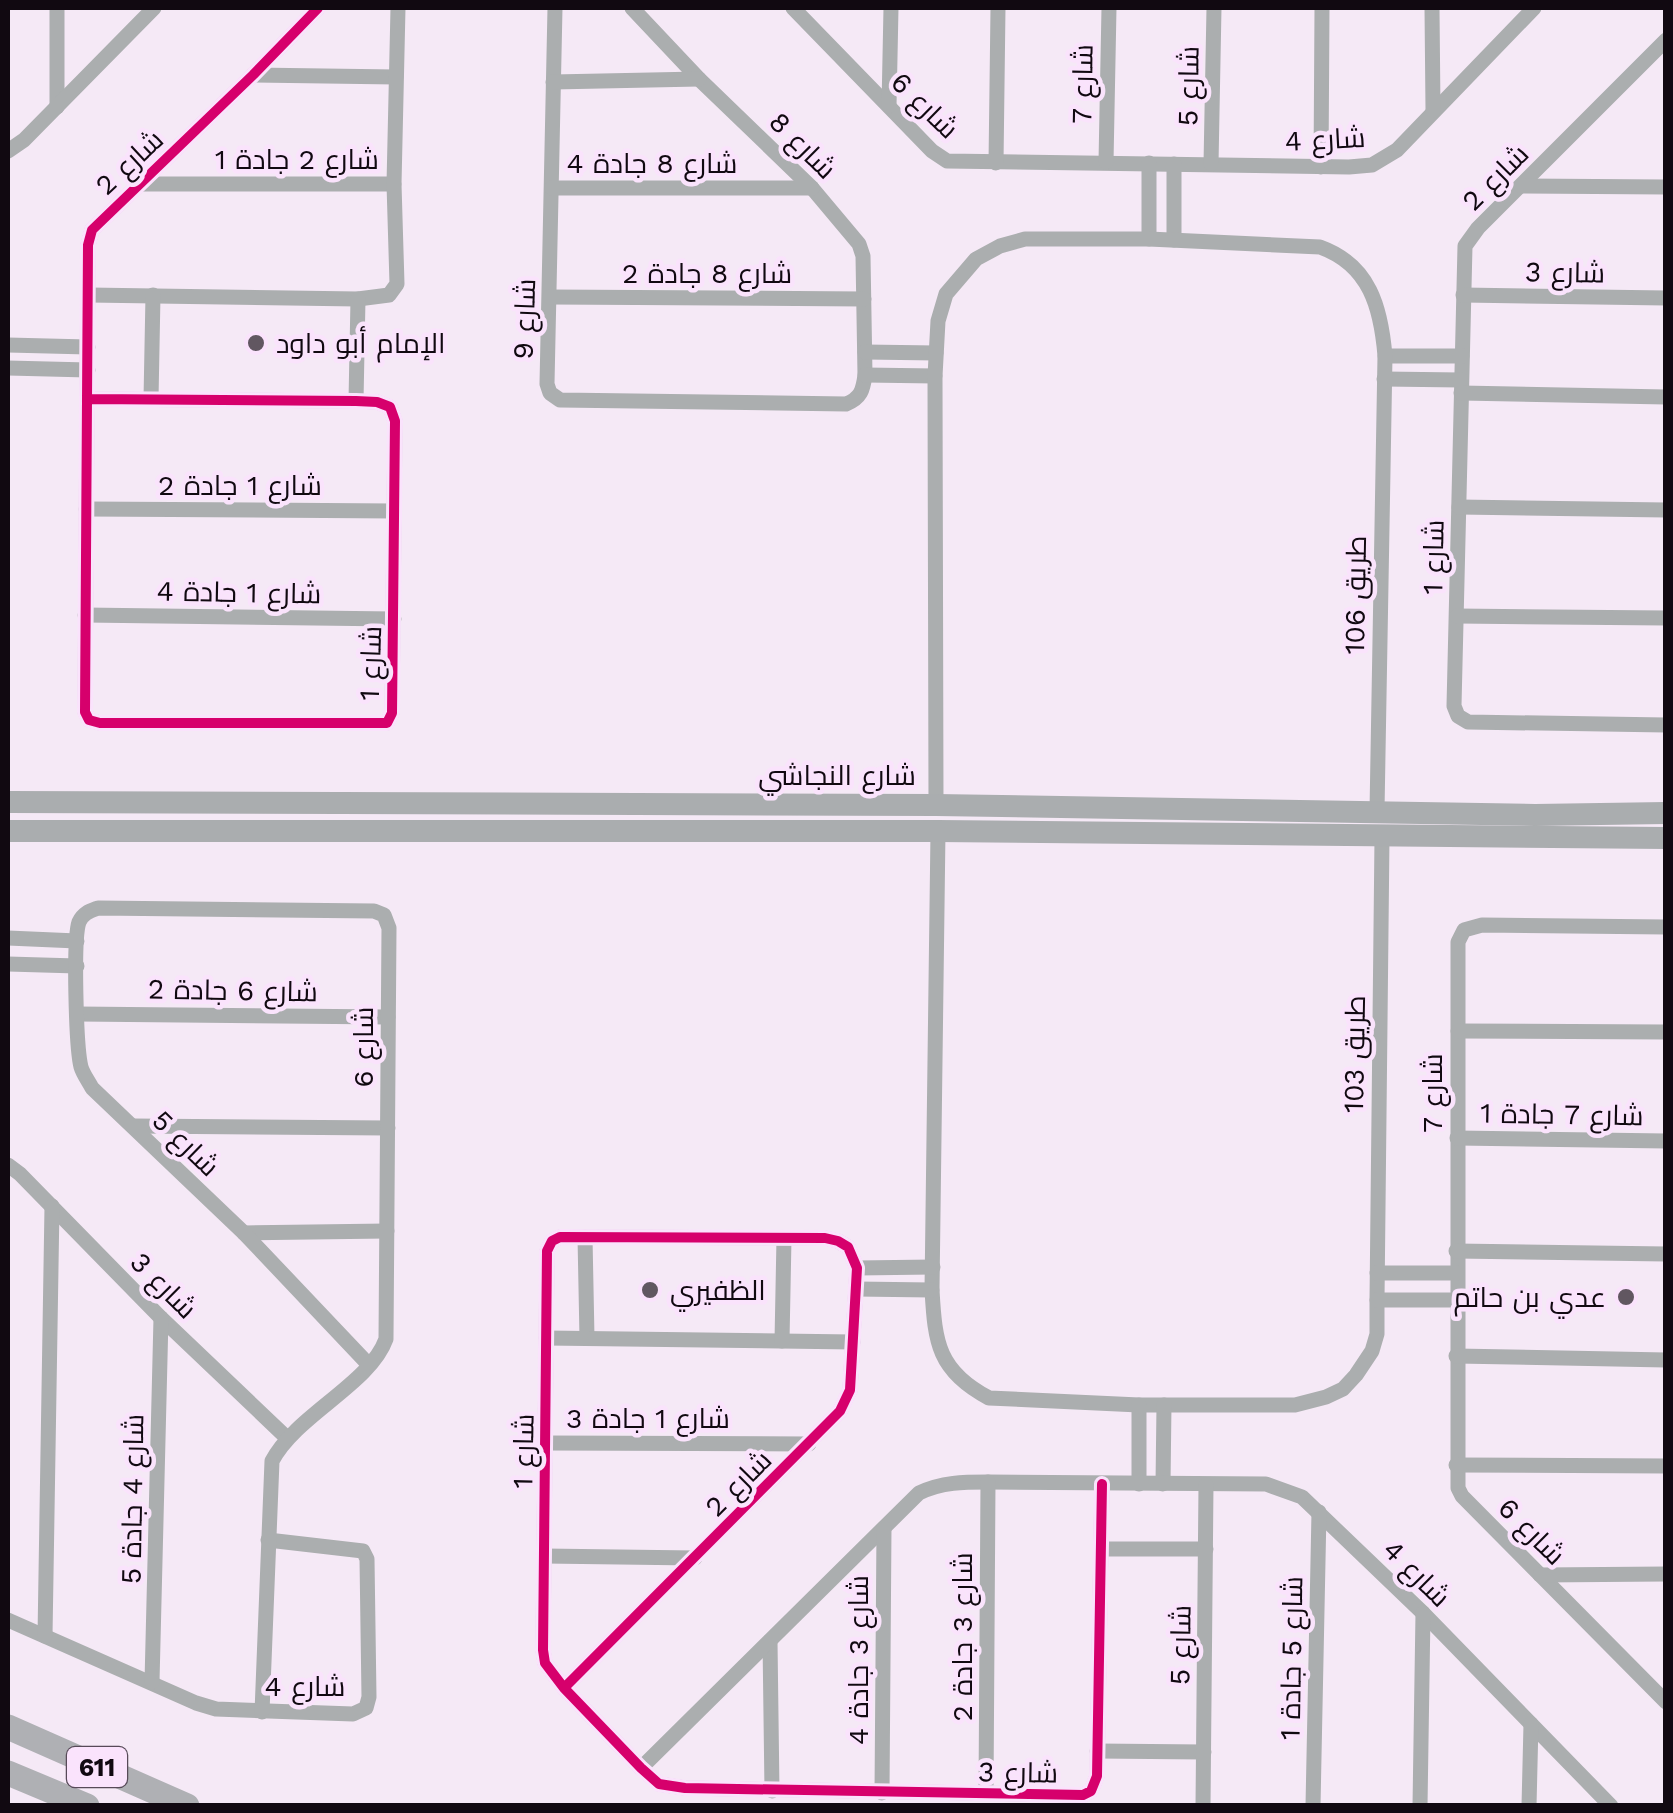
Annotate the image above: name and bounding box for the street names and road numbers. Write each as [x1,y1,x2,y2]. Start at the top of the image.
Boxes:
street label: شارع 7 [1065,44,1102,124]
street label: شارع 5 [1171,46,1208,126]
street label: شارع 6 [883,65,965,147]
street label: شارع 8 [761,105,843,187]
street label: شارع 4 [1284,121,1366,160]
street label: شارع 2 [89,123,171,203]
street label: شارع 2 [1455,137,1537,219]
street label: شارع 2 جادة 1 [215,143,379,178]
street label: شارع 8 جادة 4 [567,147,737,182]
street label: شارع 3 [1525,255,1605,292]
street label: شارع 8 جادة 2 [622,257,792,292]
street label: شارع 9 [507,278,544,360]
street label: شارع 1 جادة 2 [158,469,322,504]
street label: شارع 1 [1416,519,1453,595]
street label: طريق 106 [1338,535,1373,655]
street label: شارع 1 جادة 4 [156,575,322,612]
street label: شارع 1 [353,625,390,701]
street label: شارع النجاشي [758,759,916,796]
street label: شارع 6 جادة 2 [148,973,318,1010]
street label: طريق 103 [1337,995,1372,1113]
street label: شارع 6 [347,1007,382,1087]
street label: شارع 7 [1416,1053,1451,1133]
street label: شارع 7 جادة 1 [1480,1097,1644,1134]
street label: شارع 5 [144,1104,226,1184]
street label: شارع 3 [122,1245,204,1327]
street label: شارع 1 جادة 3 [566,1402,730,1437]
street label: شارع 1 [506,1413,543,1489]
street label: شارع 4 جادة 5 [115,1414,152,1584]
street label: شارع 2 [698,1443,780,1525]
street label: شارع 6 [1490,1491,1572,1573]
street label: شارع 4 [1375,1533,1457,1615]
street label: شارع 3 جادة 2 [946,1552,981,1722]
street label: شارع 3 جادة 4 [842,1575,877,1745]
street label: شارع 5 جادة 1 [1274,1576,1311,1740]
street label: شارع 5 [1163,1605,1200,1685]
street label: شارع 4 [265,1670,345,1705]
road number: 611 [67,1747,127,1787]
street label: شارع 3 [978,1755,1058,1792]

